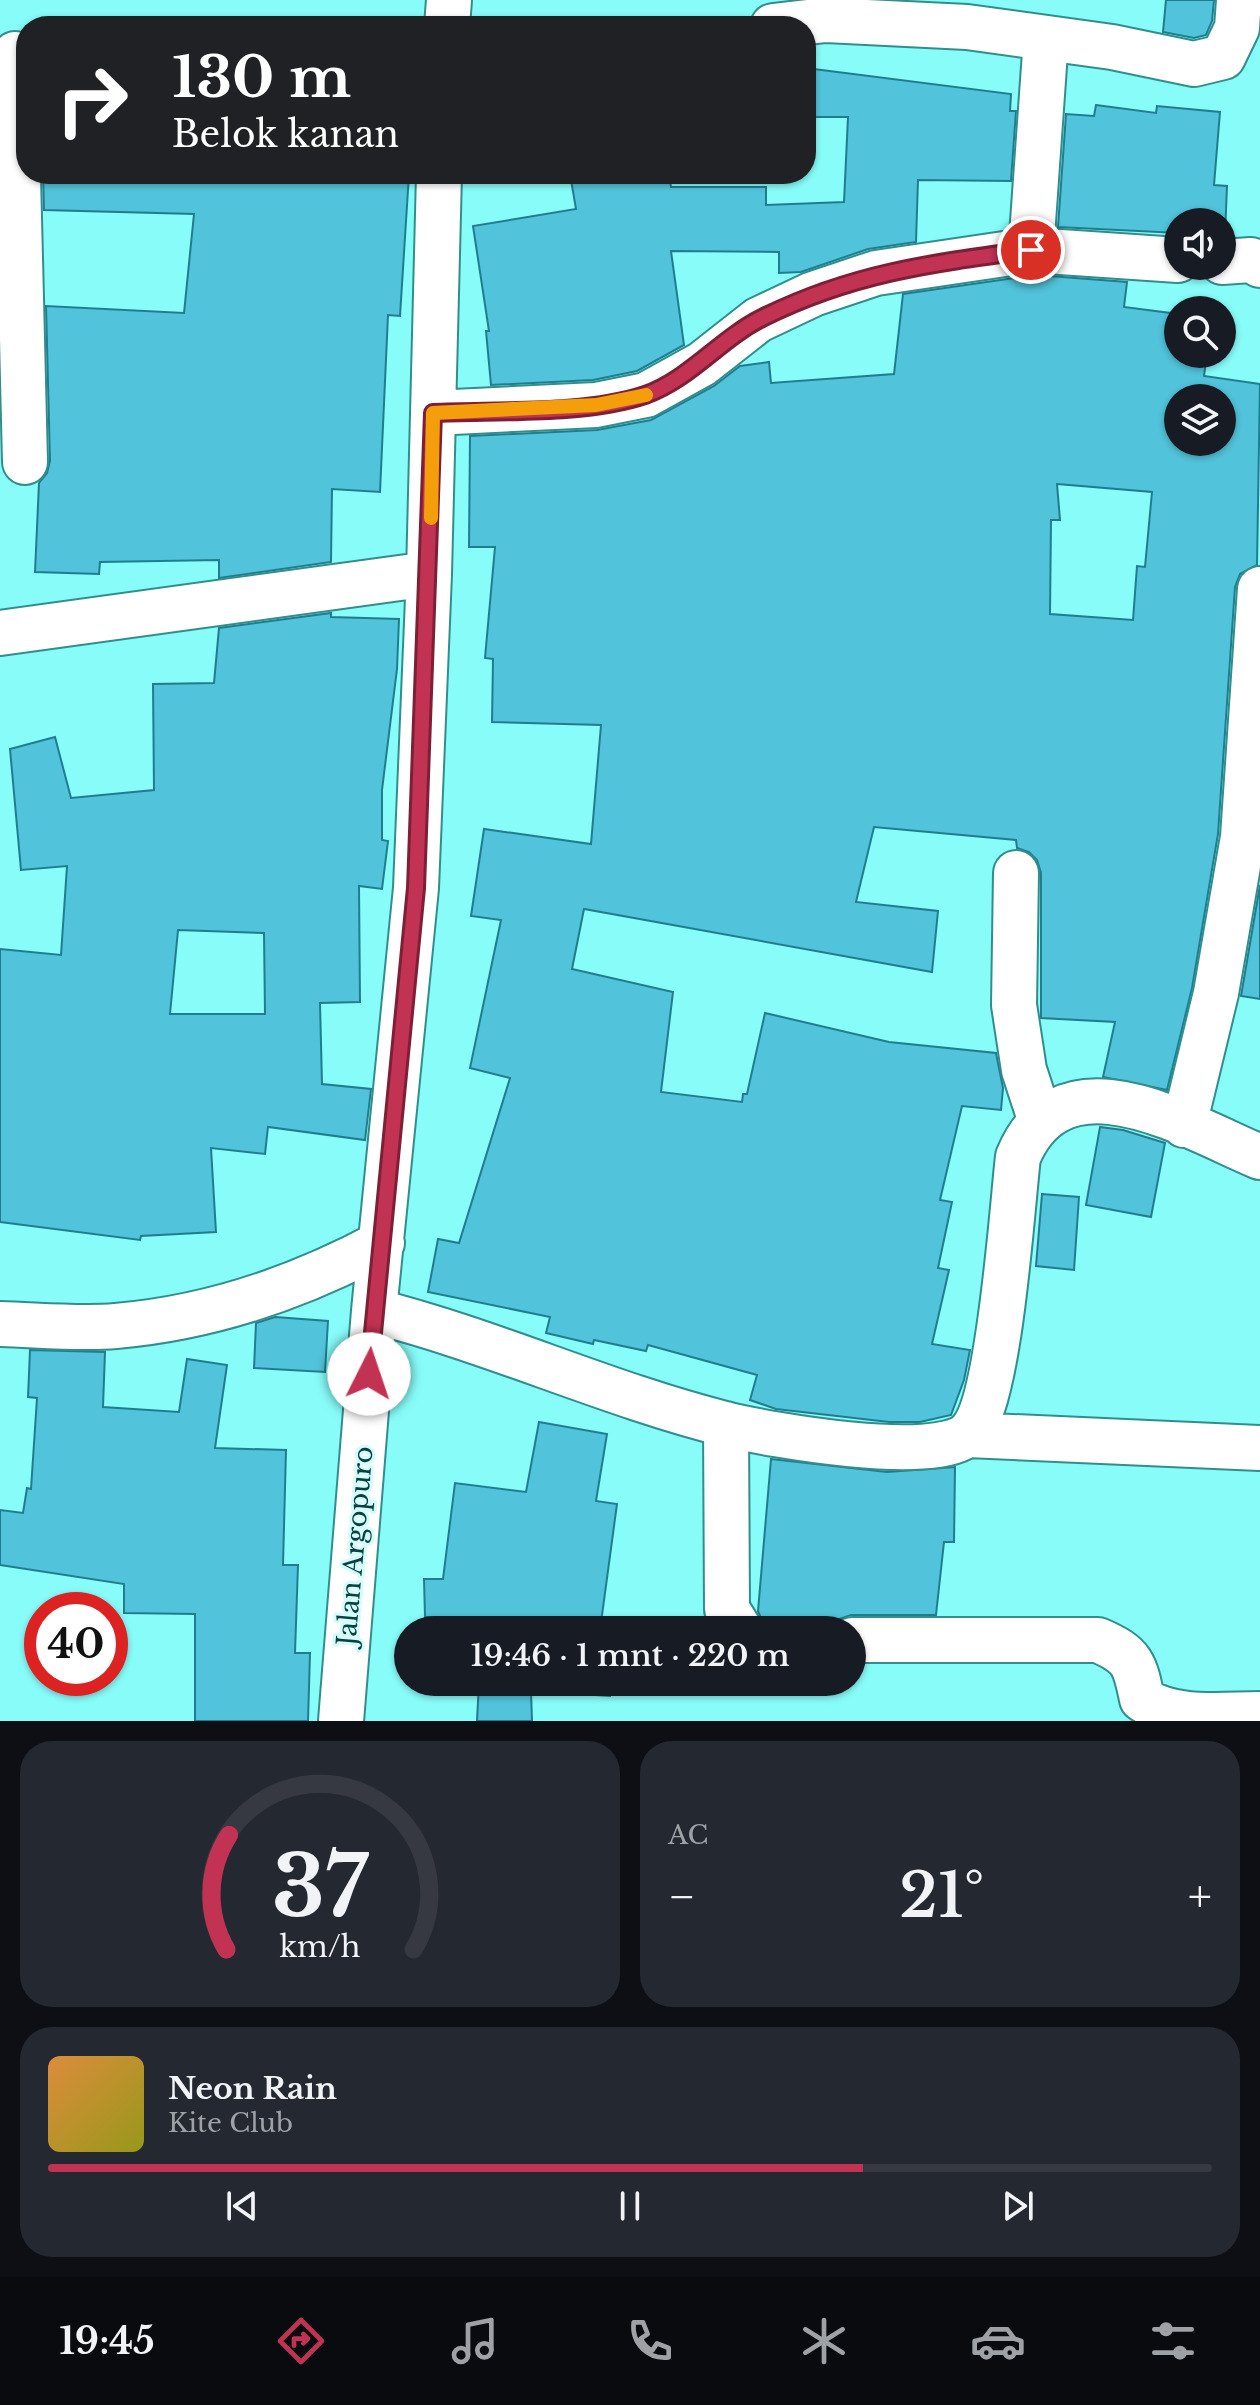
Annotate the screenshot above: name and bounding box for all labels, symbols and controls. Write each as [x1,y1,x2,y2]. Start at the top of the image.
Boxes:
text: 130 m [172,43,351,112]
icon: right [40,48,144,152]
text: Belok kanan [172,112,399,157]
map controls [1164,208,1236,456]
button: sound [1164,208,1236,280]
pin [997,216,1065,284]
icon: arrive [1009,228,1053,272]
button: search [1164,296,1236,368]
button: layers [1164,384,1236,456]
position arrow [327,1332,411,1416]
street label: Jalan Argopuro [330,1445,380,1650]
speed limit sign: 40 [24,1592,128,1696]
text: 19:46 · 1 mnt · 220 m [470,1637,790,1674]
text: AC [668,1819,708,1851]
text: 37 [272,1835,369,1938]
text: 21° [899,1859,984,1933]
text: − [668,1869,696,1924]
text: + [1188,1869,1212,1924]
text: km/h [279,1929,361,1965]
text: Neon Rain [168,2070,337,2107]
text: Kite Club [168,2107,293,2139]
icon: previous [220,2184,264,2228]
icon: pause [608,2184,652,2228]
icon: next [996,2184,1040,2228]
icon: directions [273,2313,329,2369]
icon: music [447,2313,503,2369]
icon: phone [622,2313,678,2369]
icon: climate [796,2313,852,2369]
icon: car [970,2313,1026,2369]
icon: filters [1145,2313,1201,2369]
text: 19:45 [59,2319,155,2364]

